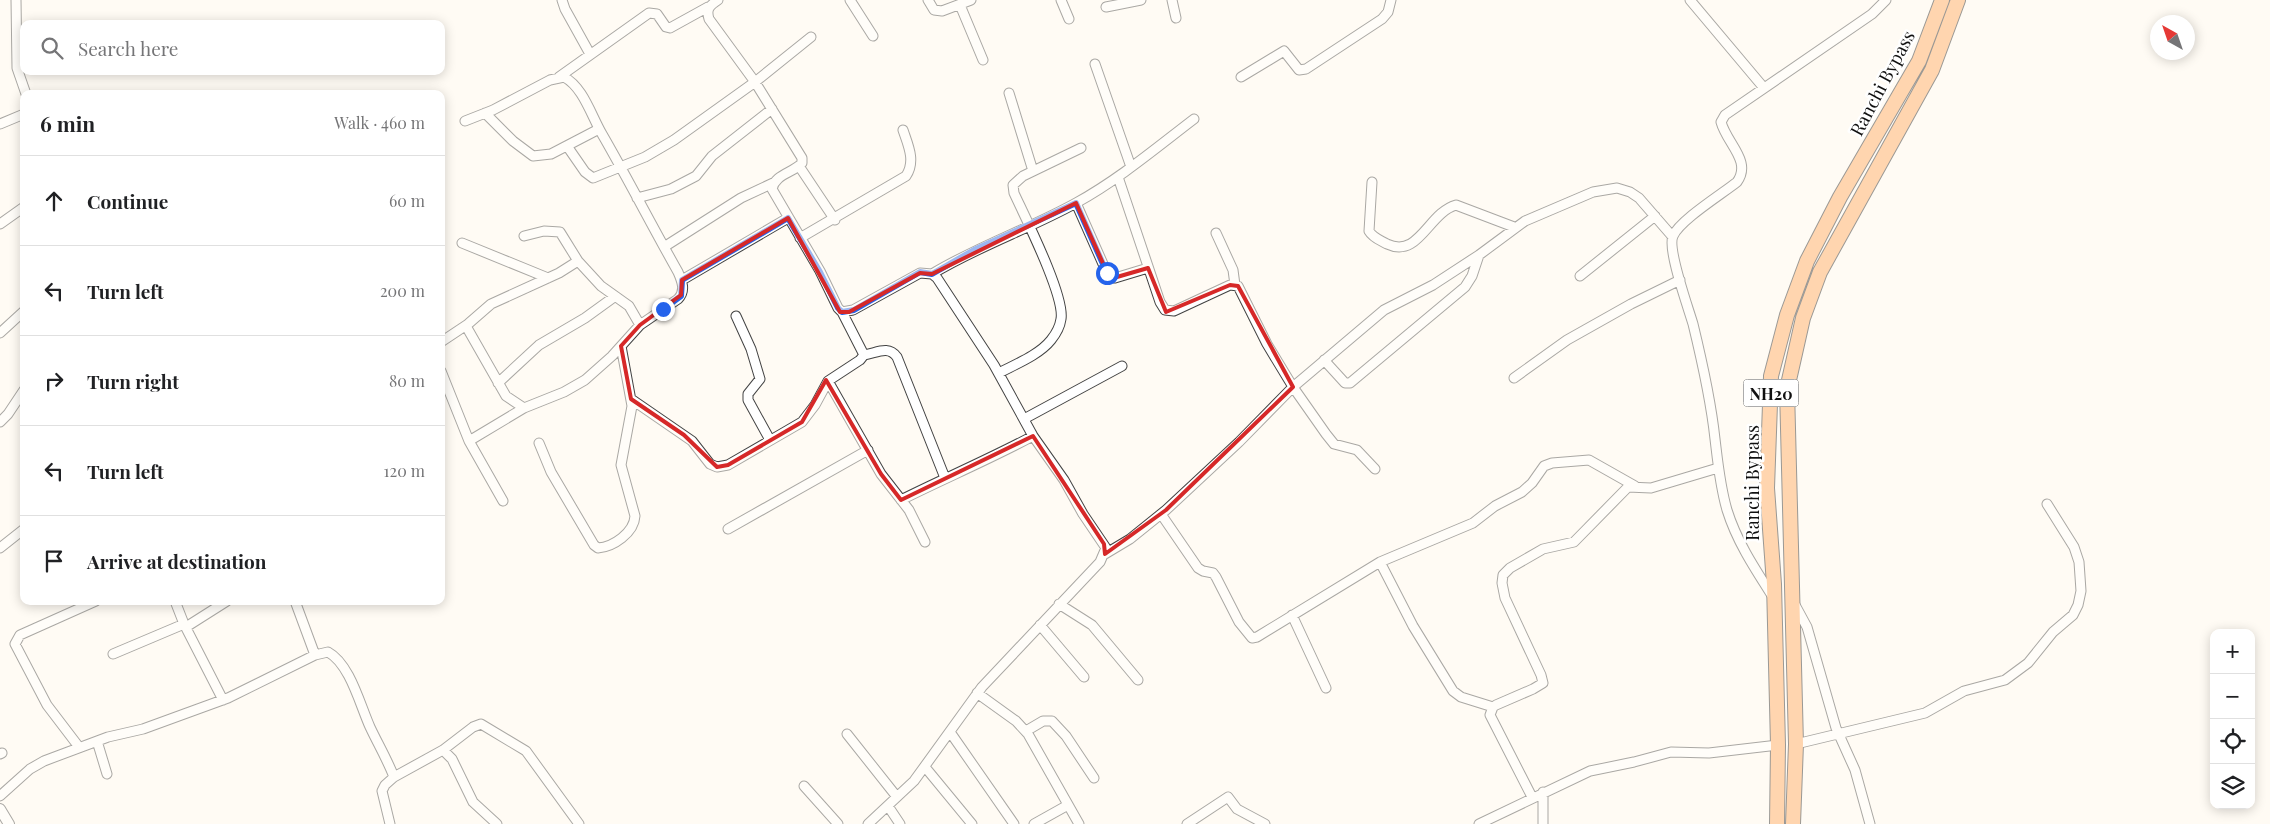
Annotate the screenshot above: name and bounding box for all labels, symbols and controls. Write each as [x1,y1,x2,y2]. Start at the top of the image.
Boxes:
north arrow [2150,15,2195,60]
search box [20,20,445,75]
street label: Ranchi Bypass [1844,26,1920,140]
icon: search [38,34,66,62]
text: Search here [78,35,178,61]
text: 6 min [40,109,95,137]
text: Walk · 460 m [334,112,425,133]
icon: ahead [40,187,68,215]
text: Continue [87,188,168,214]
text: 60 m [389,190,425,211]
route start [1096,262,1119,285]
icon: left [40,277,68,305]
text: Turn left [87,278,164,304]
text: 200 m [380,280,425,301]
route end [652,298,675,321]
icon: right [40,367,68,395]
text: Turn right [87,368,179,394]
text: 80 m [389,370,425,391]
road number: NH20 [1744,379,1798,406]
street label: Ranchi Bypass [1740,425,1764,541]
icon: left [40,457,68,485]
text: Turn left [87,458,164,484]
text: 120 m [384,460,425,481]
icon: arrive [40,547,68,575]
text: Arrive at destination [87,548,267,574]
map controls [2210,629,2255,809]
button: + [2210,629,2255,674]
button: − [2210,674,2255,719]
button: locate [2210,719,2255,764]
button: layers [2210,764,2255,809]

